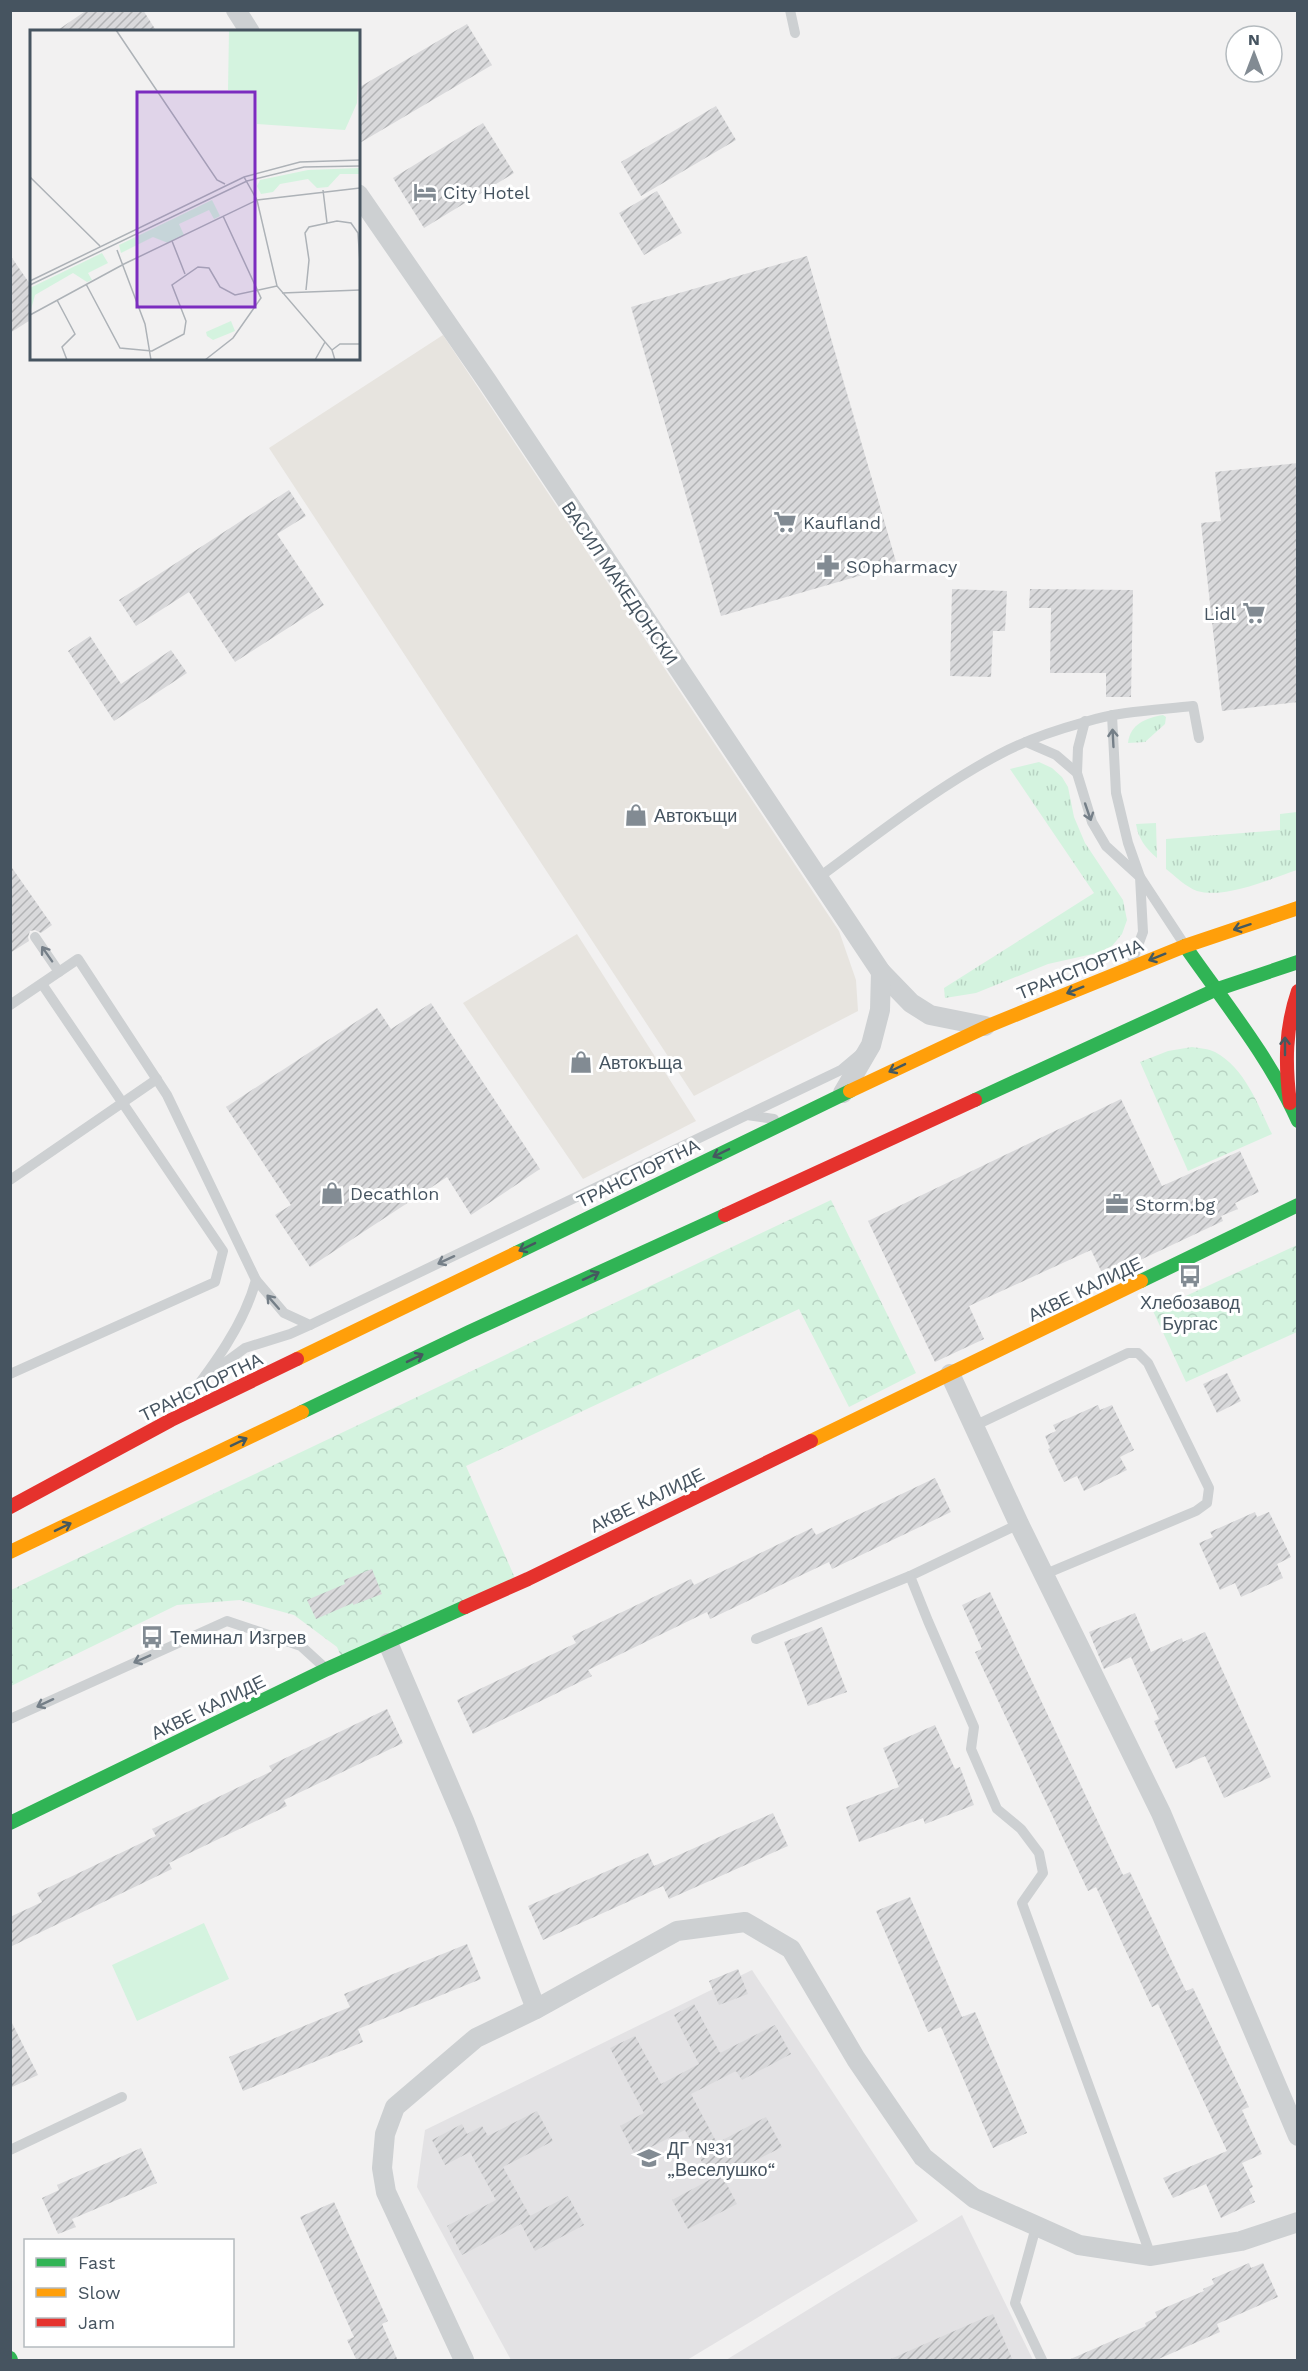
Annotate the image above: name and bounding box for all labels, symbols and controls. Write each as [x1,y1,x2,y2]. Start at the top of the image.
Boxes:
north arrow [1224,24,1284,84]
inset map [30,30,360,360]
text: N [1248,30,1260,49]
hotel icon: City Hotel [412,179,438,205]
place label: City Hotel [443,182,530,203]
street label: ВАСИЛ МАКЕДОНСКИ [558,498,682,668]
supermarket icon: Kaufland [772,509,798,535]
place label: Kaufland [803,512,881,533]
pharmacy icon: SOpharmacy [815,553,841,579]
place label: SOpharmacy [846,556,958,577]
supermarket icon: Lidl [1241,600,1267,626]
place label: Lidl [1204,603,1236,624]
one-way arrow [1107,729,1118,749]
shop icon: Автокъщи [623,802,649,828]
one-way arrow [1083,802,1094,821]
place label: Автокъщи [654,805,737,826]
one-way arrow [1233,922,1252,933]
street label: ТРАНСПОРТНА [1014,934,1146,1004]
one-way arrow [41,947,53,963]
one-way arrow [1149,952,1167,963]
one-way arrow [1067,985,1085,996]
one-way arrow [1279,1037,1291,1057]
shop icon: Автокъща [568,1049,594,1075]
place label: Автокъща [599,1052,683,1073]
one-way arrow [888,1062,906,1074]
street label: ТРАНСПОРТНА [573,1134,703,1212]
one-way arrow [713,1148,731,1159]
shop icon: Decathlon [319,1180,345,1206]
place label: Decathlon [350,1183,439,1204]
office icon: Storm.bg [1104,1191,1130,1217]
place label: Storm.bg [1135,1194,1215,1215]
one-way arrow [518,1242,536,1254]
street label: АКВЕ КАЛИДЕ [1024,1252,1146,1326]
one-way arrow [437,1254,455,1266]
bus stop icon: Хлебозавод Бургас [1177,1263,1203,1289]
one-way arrow [582,1269,600,1281]
place label: Хлебозавод Бургас [1140,1292,1241,1334]
one-way arrow [266,1295,280,1310]
street label: ТРАНСПОРТНА [136,1348,266,1426]
one-way arrow [405,1351,423,1363]
one-way arrow [230,1436,248,1448]
street label: АКВЕ КАЛИДЕ [586,1463,708,1537]
one-way arrow [54,1520,72,1532]
bus stop icon: Теминал Изгрев [139,1624,165,1650]
place label: Теминал Изгрев [170,1627,306,1648]
one-way arrow [133,1654,152,1665]
street label: АКВЕ КАЛИДЕ [147,1670,269,1744]
one-way arrow [36,1698,54,1710]
place label: ДГ №31 „Веселушко“ [667,2138,775,2180]
school or university icon: ДГ №31 „Веселушко“ [636,2145,662,2171]
legend [24,2239,234,2347]
text: Fast [78,2252,116,2273]
text: Slow [78,2282,121,2303]
text: Jam [78,2312,115,2333]

